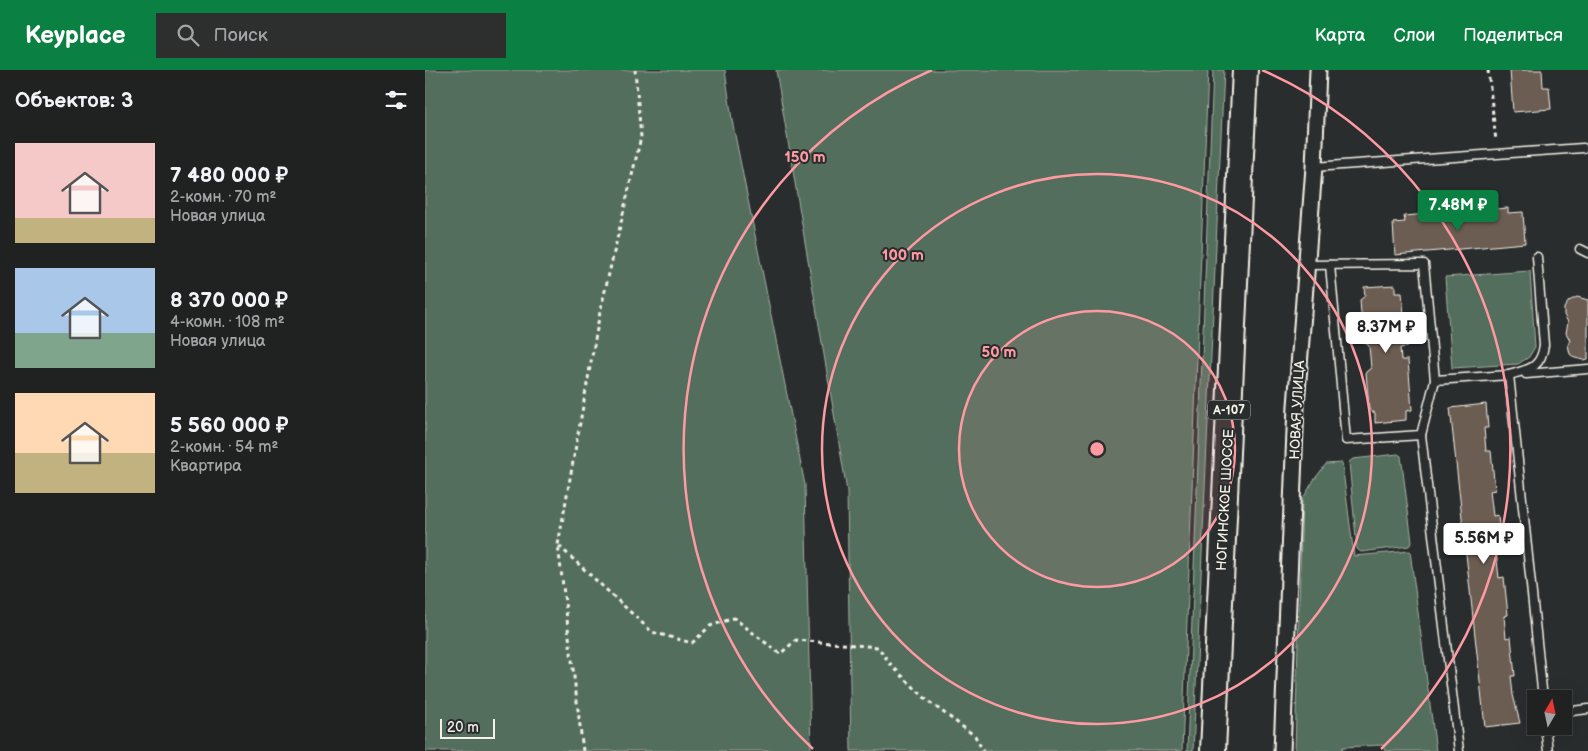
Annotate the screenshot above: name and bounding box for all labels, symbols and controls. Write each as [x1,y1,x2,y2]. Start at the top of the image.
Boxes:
search box [156,13,506,58]
text: Keyplace [25,21,126,50]
icon: search [174,21,202,49]
text: Поиск [214,24,268,47]
text: Карта [1315,25,1365,46]
text: Слои [1393,25,1435,46]
text: Поделиться [1463,25,1563,46]
icon: filters [382,86,410,114]
text: Объектов: 3 [15,88,133,113]
text: 150 m [784,148,826,167]
icon: home [55,163,115,223]
text: 7 480 000 ₽ [170,163,288,188]
text: 2-комн. · 70 m² [170,188,276,207]
pin: 7.48M ₽ [1412,190,1504,232]
text: 7.48M ₽ [1429,196,1487,215]
text: Новая улица [170,207,266,226]
text: 100 m [882,246,924,265]
icon: home [55,288,115,348]
text: 8 370 000 ₽ [170,288,288,313]
pin: 8.37M ₽ [1340,312,1432,354]
text: 4-комн. · 108 m² [170,313,285,332]
text: 8.37M ₽ [1357,318,1415,337]
text: Новая улица [170,332,266,351]
text: 50 m [982,343,1017,362]
street label: НОВАЯ УЛИЦА [1286,360,1308,460]
road number: А-107 [1208,400,1250,420]
icon: home [55,413,115,473]
text: 5 560 000 ₽ [170,413,289,438]
street label: НОГИНСКОЕ ШОССЕ [1213,429,1237,571]
text: 2-комн. · 54 m² [170,438,278,457]
centre of rings [1088,440,1106,458]
text: Квартира [170,457,242,476]
pin: 5.56M ₽ [1438,522,1530,565]
text: 5.56M ₽ [1454,529,1514,548]
north arrow [1527,690,1573,735]
map controls [1527,690,1572,735]
scale bar [440,716,495,739]
text: 20 m [447,719,479,736]

